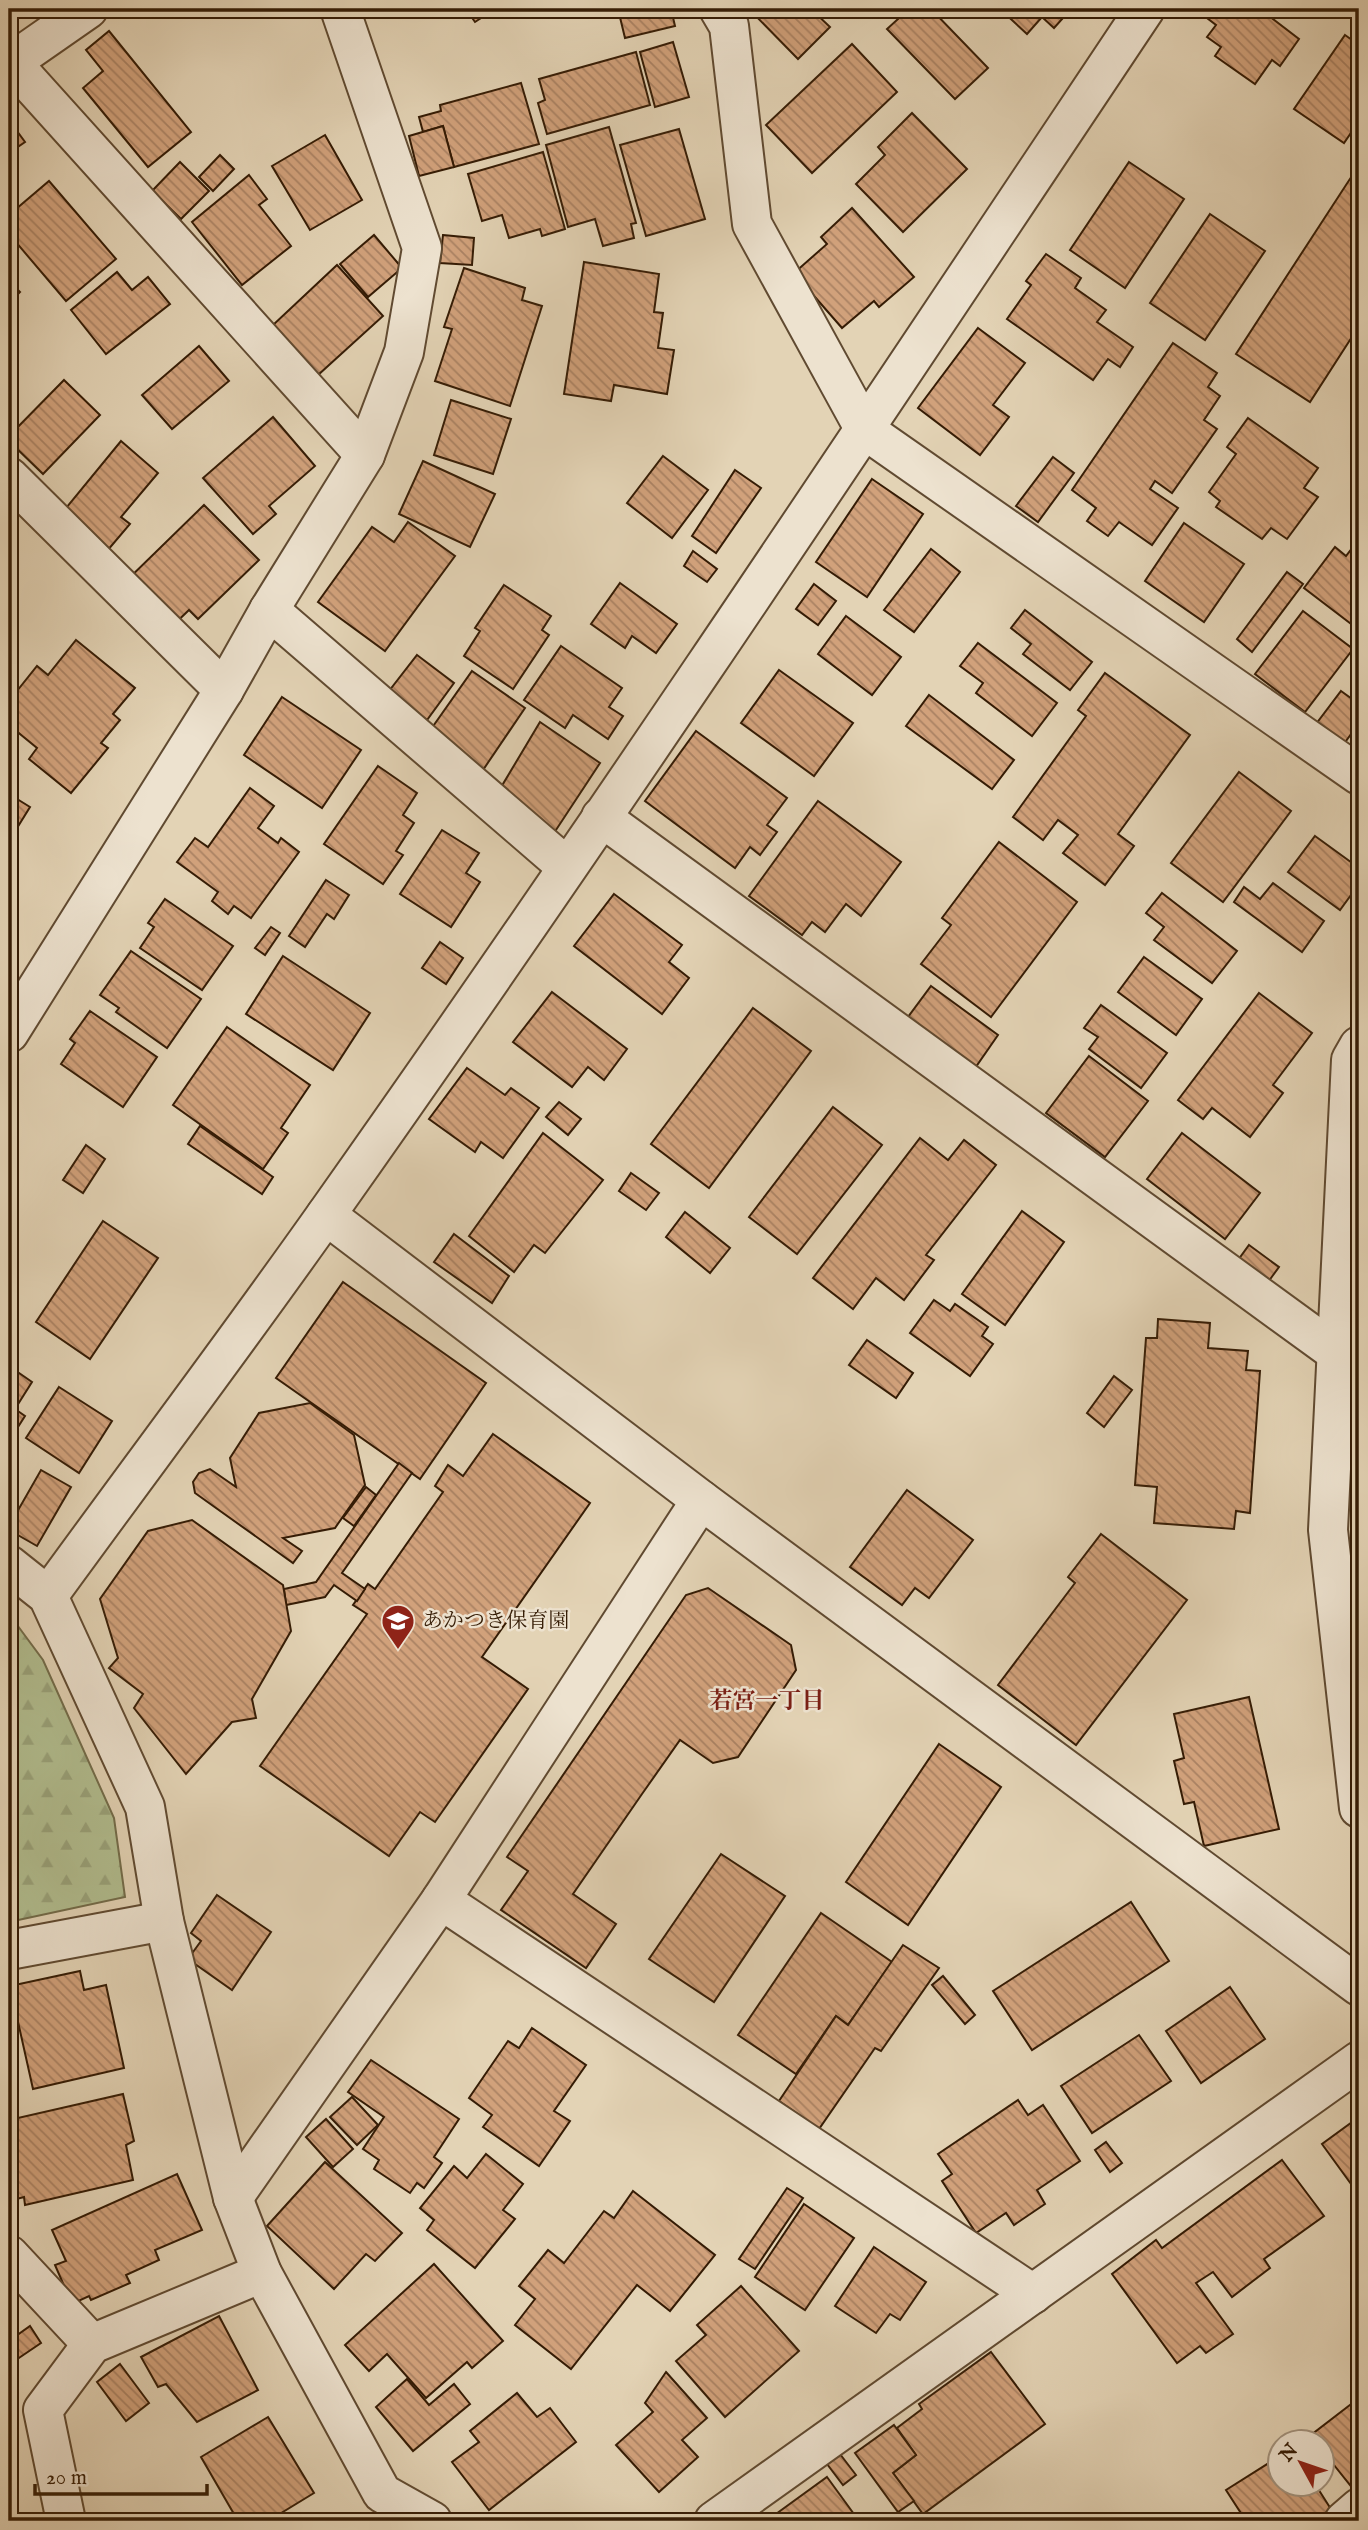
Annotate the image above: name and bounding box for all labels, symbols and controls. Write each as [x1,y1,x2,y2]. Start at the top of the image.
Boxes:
school or university icon: あかつき保育園 [379,1602,417,1651]
place label: あかつき保育園 [422,1608,569,1635]
district label: 若宮一丁目 [710,1687,825,1716]
north arrow [1266,2428,1336,2498]
text: N [1274,2439,1304,2468]
scale bar [35,2453,206,2497]
text: 20 m [46,2465,87,2492]

